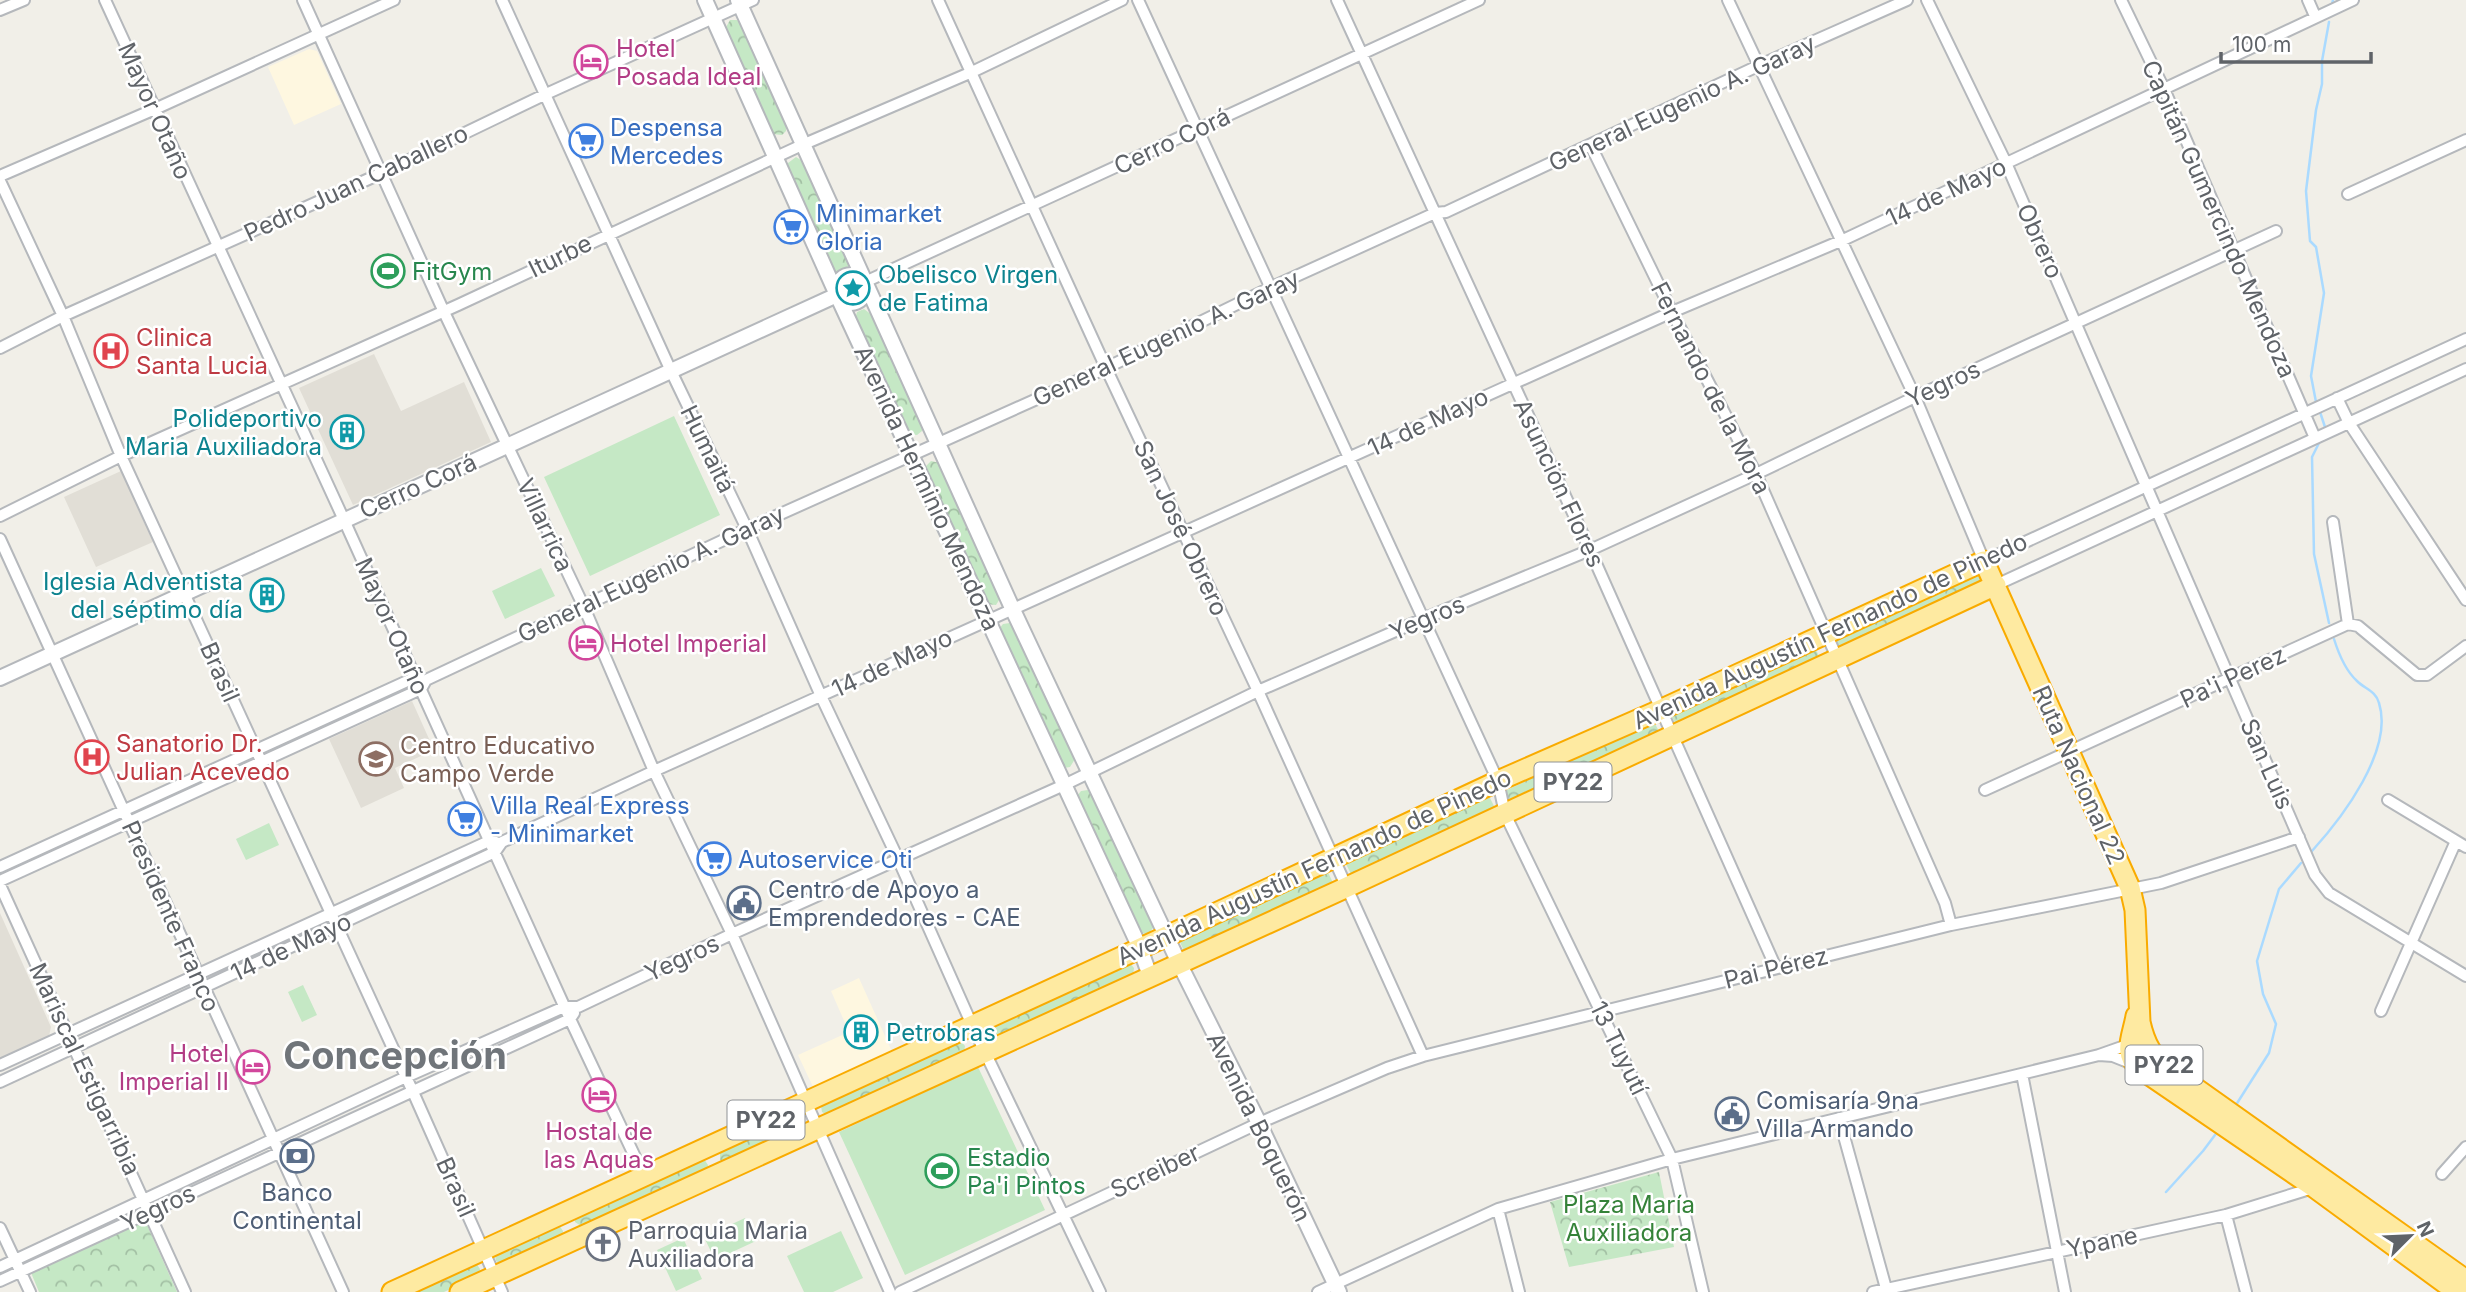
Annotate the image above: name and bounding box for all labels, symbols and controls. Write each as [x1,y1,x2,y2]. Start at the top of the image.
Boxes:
scale bar [2221,21,2372,65]
street label: General Eugenio A. Garay [1544,28,1820,178]
text: 100 m [2232,32,2291,57]
place label: Hotel Posada Ideal [616,34,761,91]
street label: Mayor Otaño [112,38,198,184]
hotel icon: Hotel Posada Ideal [572,43,610,81]
street label: Capitán Gumercindo Mendoza [2136,56,2302,382]
street label: Cerro Corá [1109,101,1235,181]
place label: Despensa Mercedes [610,113,723,170]
street label: Pedro Juan Caballero [239,118,473,248]
supermarket icon: Despensa Mercedes [567,122,605,160]
street label: 14 de Mayo [1881,151,2011,233]
place label: Minimarket Gloria [816,199,942,256]
street label: Obrero [2011,199,2069,283]
supermarket icon: Minimarket Gloria [772,208,810,246]
street label: Iturbe [524,228,596,284]
sports icon: FitGym [369,252,407,290]
place label: FitGym [412,257,492,286]
place label: Obelisco Virgen de Fatima [878,260,1058,317]
street label: General Eugenio A. Garay [1028,263,1304,413]
place icon: Obelisco Virgen de Fatima [834,269,872,307]
street label: Fernando de la Mora [1645,277,1777,499]
place label: Clinica Santa Lucia [136,323,268,380]
hospital icon: Clinica Santa Lucia [92,332,130,370]
street label: Avenida Herminio Mendoza [848,341,1006,635]
street label: Yegros [1901,354,1985,414]
street label: 14 de Mayo [1363,381,1493,463]
street label: Asunción Flores [1507,394,1611,572]
street label: Humaitá [674,400,742,498]
place label: Polideportivo Maria Auxiliadora [125,404,322,461]
building icon: Polideportivo Maria Auxiliadora [328,413,366,451]
street label: San José Obrero [1128,436,1234,620]
street label: Cerro Corá [355,447,481,525]
street label: Villarrica [511,474,579,576]
street label: General Eugenio A. Garay [513,499,789,649]
street label: Avenida Augustín Fernando de Pinedo [1628,527,2032,735]
street label: Mayor Otaño [349,553,435,699]
place label: Iglesia Adventista del séptimo día [43,567,243,624]
building icon: Iglesia Adventista del séptimo día [248,576,286,614]
street label: Yegros [1385,589,1469,647]
street label: 14 de Mayo [827,622,957,704]
hotel icon: Hotel Imperial [567,624,605,662]
place label: Hotel Imperial [610,629,767,658]
street label: Brasil [194,638,246,706]
street label: Pa'i Perez [2176,640,2290,714]
street label: Ruta Nacional 22 [2027,681,2131,869]
street label: San Luis [2234,714,2300,814]
place label: Sanatorio Dr. Julian Acevedo [116,729,290,786]
place label: Centro Educativo Campo Verde [400,731,595,788]
hospital icon: Sanatorio Dr. Julian Acevedo [73,738,111,776]
school or university icon: Centro Educativo Campo Verde [357,740,395,778]
road number: PY22 [1534,762,1612,802]
street label: Avenida Augustín Fernando de Pinedo [1112,763,1516,971]
place label: Villa Real Express - Minimarket [490,791,690,848]
supermarket icon: Villa Real Express - Minimarket [446,800,484,838]
street label: Presidente Franco [116,816,226,1016]
supermarket icon: Autoservice Oti [695,840,733,878]
place label: Autoservice Oti [738,845,913,874]
place label: Centro de Apoyo a Emprendedores - CAE [768,875,1021,932]
public building icon: Centro de Apoyo a Emprendedores - CAE [725,884,763,922]
street label: 14 de Mayo [226,906,356,988]
street label: Yegros [640,928,724,988]
street label: Pai Pérez [1721,941,1831,995]
street label: Mariscal Estigarribia [23,958,147,1180]
street label: 13 Tuyutí [1584,996,1654,1100]
building icon: Petrobras [842,1013,880,1051]
place label: Petrobras [886,1018,996,1047]
street label: Avenida Boquerón [1201,1028,1317,1226]
district label: Concepción [283,1032,507,1078]
place label: Hotel Imperial II [119,1039,229,1096]
road number: PY22 [2126,1046,2202,1084]
hotel icon: Hotel Imperial II [234,1048,272,1086]
hotel icon: Hostal de las Aquas [580,1076,618,1114]
place label: Comisaría 9na Villa Armando [1756,1086,1919,1143]
public building icon: Comisaría 9na Villa Armando [1713,1095,1751,1133]
road number: PY22 [728,1100,804,1140]
place label: Hostal de las Aquas [544,1117,654,1174]
bank icon: Banco Continental [278,1137,316,1175]
street label: Screiber [1106,1138,1204,1204]
place label: Estadio Pa'i Pintos [967,1143,1086,1200]
sports icon: Estadio Pa'i Pintos [923,1152,961,1190]
street label: Brasil [430,1153,482,1221]
street label: Yegros [116,1178,200,1238]
place label: Banco Continental [232,1178,362,1235]
park label: Plaza María Auxiliadora [1563,1190,1695,1247]
north arrow [2375,1201,2445,1271]
place label: Parroquia Maria Auxiliadora [628,1216,808,1273]
text: N [2412,1218,2439,1241]
street label: Ypane [2064,1220,2140,1264]
church icon: Parroquia Maria Auxiliadora [584,1225,622,1263]

